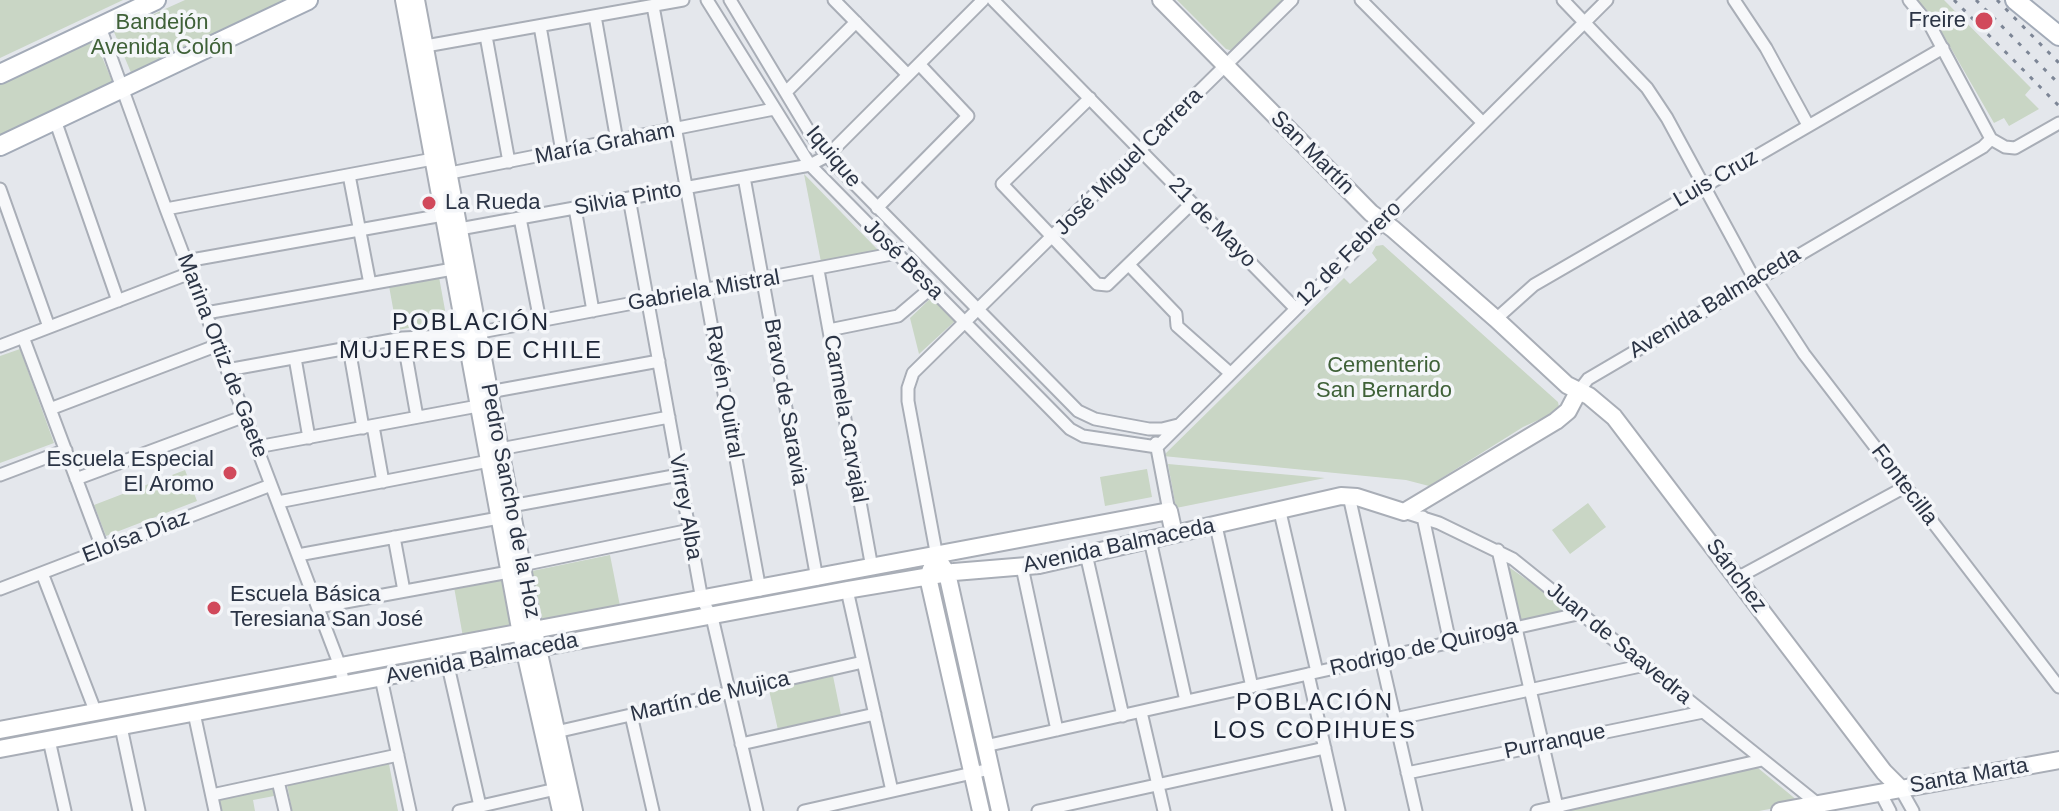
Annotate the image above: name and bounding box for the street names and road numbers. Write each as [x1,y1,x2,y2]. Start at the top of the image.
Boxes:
street label: José Miguel Carrera [1050,83,1208,241]
street label: San Martín [1265,106,1359,200]
street label: María Graham [533,118,677,170]
street label: Iquique [800,121,866,193]
street label: Luis Cruz [1669,144,1763,214]
street label: 21 de Mayo [1163,172,1261,274]
street label: Silvia Pinto [572,177,684,221]
street label: 12 de Febrero [1291,196,1407,312]
street label: José Besa [857,214,949,306]
street label: Avenida Balmaceda [1625,241,1805,365]
street label: Marina Ortiz de Gaete [171,250,273,462]
street label: Gabriela Mistral [626,265,782,317]
street label: Bravo de Saravia [757,317,813,487]
street label: Rayén Quitral [699,323,749,461]
street label: Carmela Carvajal [817,333,873,505]
street label: Pedro Sancho de la Hoz [474,381,546,621]
street label: Fontecilla [1865,439,1943,531]
street label: Virrey Alba [663,452,707,562]
street label: Eloísa Díaz [79,505,193,569]
street label: Avenida Balmaceda [1021,513,1217,579]
street label: Sánchez [1700,534,1772,618]
street label: Juan de Saavedra [1541,578,1697,710]
street label: Rodrigo de Quiroga [1327,614,1521,682]
street label: Avenida Balmaceda [384,627,580,691]
street label: Martín de Mujica [628,666,792,728]
street label: Purranque [1502,718,1608,766]
street label: Santa Marta [1908,753,2030,799]

